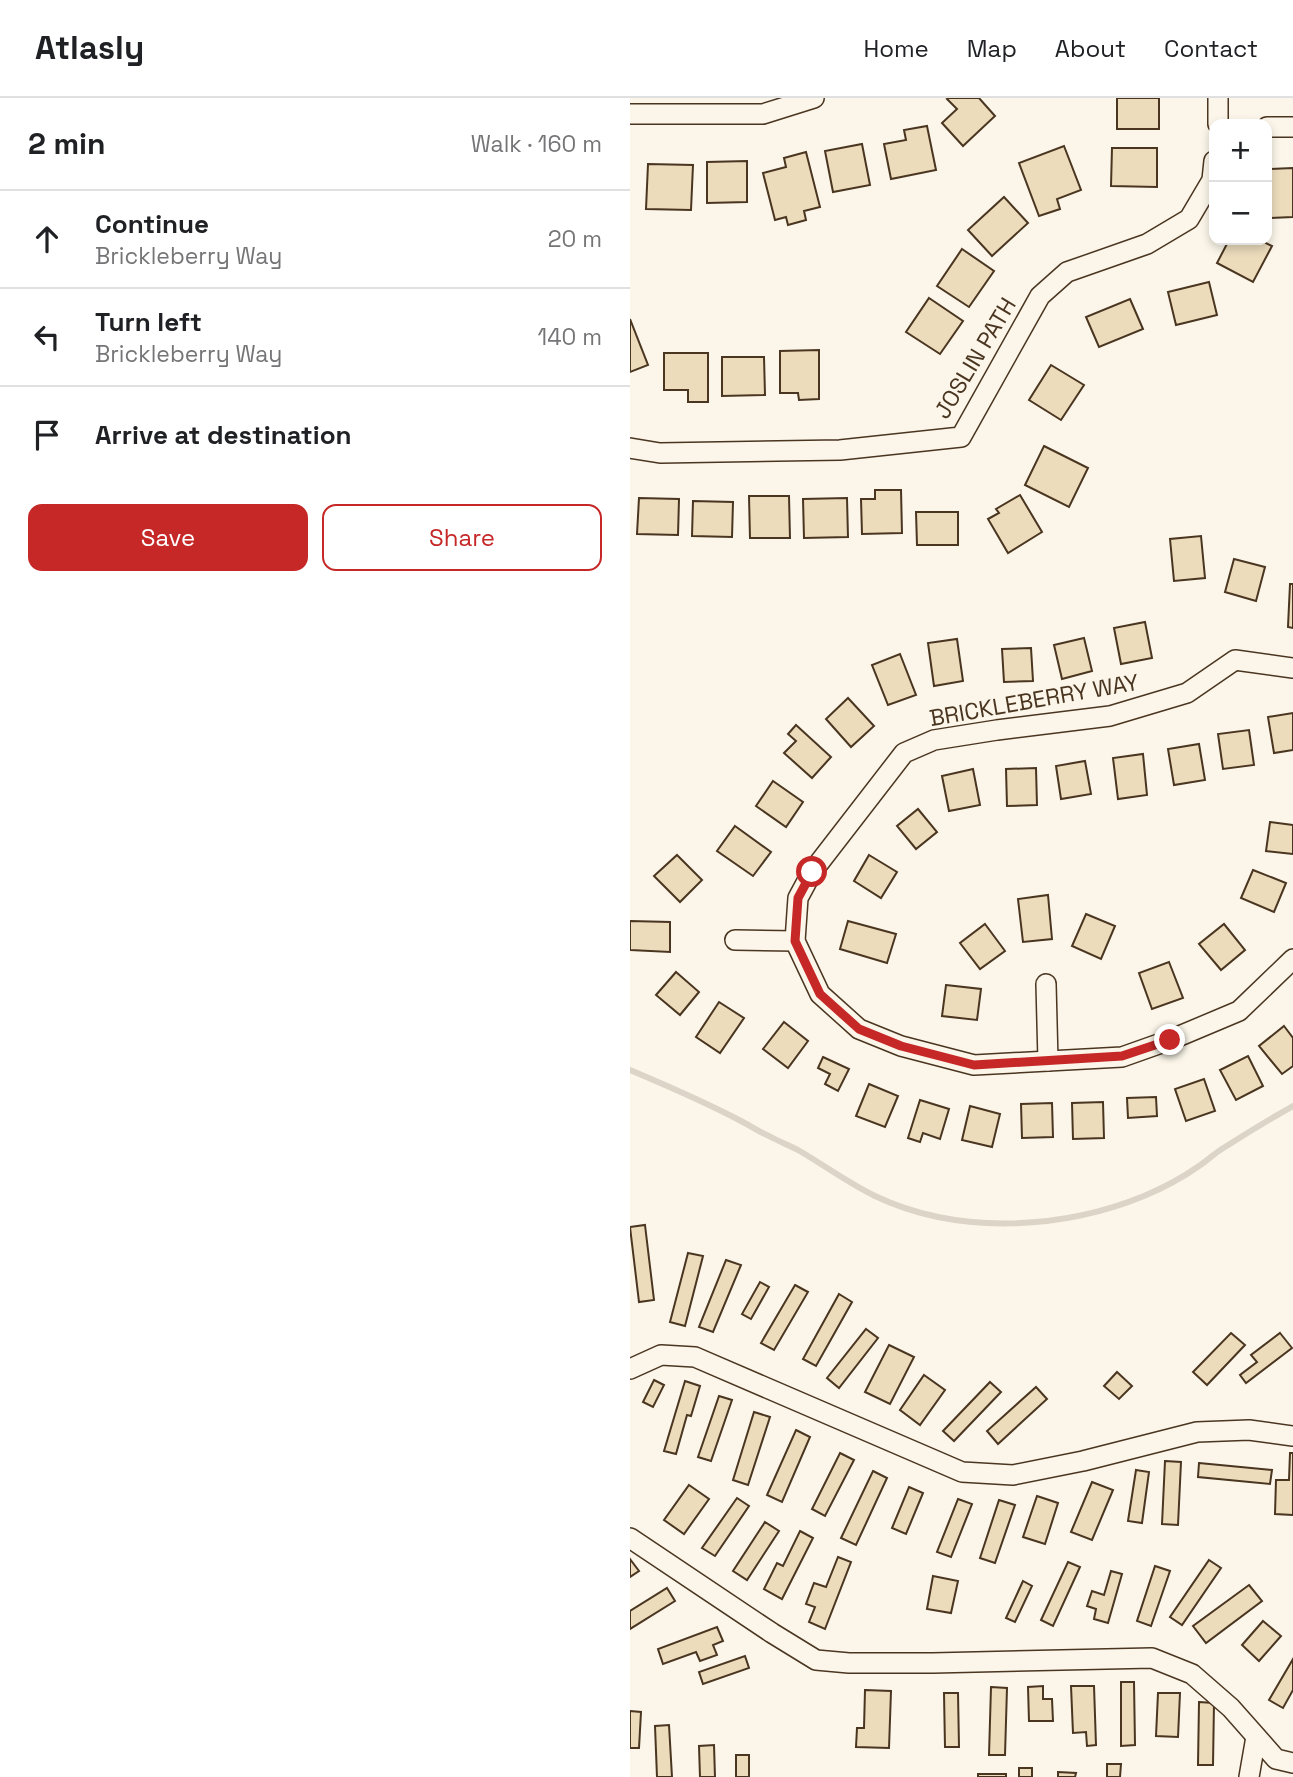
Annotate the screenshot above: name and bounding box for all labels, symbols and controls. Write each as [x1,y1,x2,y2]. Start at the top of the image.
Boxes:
text: Atlasly [35,27,144,69]
text: Home [863,33,929,64]
text: Map [967,33,1017,64]
text: About [1055,33,1126,64]
text: Contact [1164,33,1258,64]
map controls [1209,119,1272,245]
button: + [1209,119,1272,182]
text: 2 min [28,124,106,163]
text: Walk · 160 m [471,129,602,159]
button: − [1209,182,1272,245]
text: Continue [95,207,209,241]
icon: ahead [28,220,66,258]
text: 20 m [548,224,602,254]
text: Brickleberry Way [95,241,282,271]
street label: JOSLIN PATH [927,292,1023,424]
text: Turn left [95,305,202,339]
icon: left [28,318,66,356]
text: 140 m [538,322,602,352]
text: Brickleberry Way [95,339,282,369]
icon: arrive [28,416,66,454]
text: Arrive at destination [95,418,352,452]
button: Save [28,504,308,571]
button: Share [322,504,602,571]
street label: BRICKLEBERRY WAY [927,667,1141,733]
route start [796,856,827,887]
route end [1154,1024,1185,1055]

